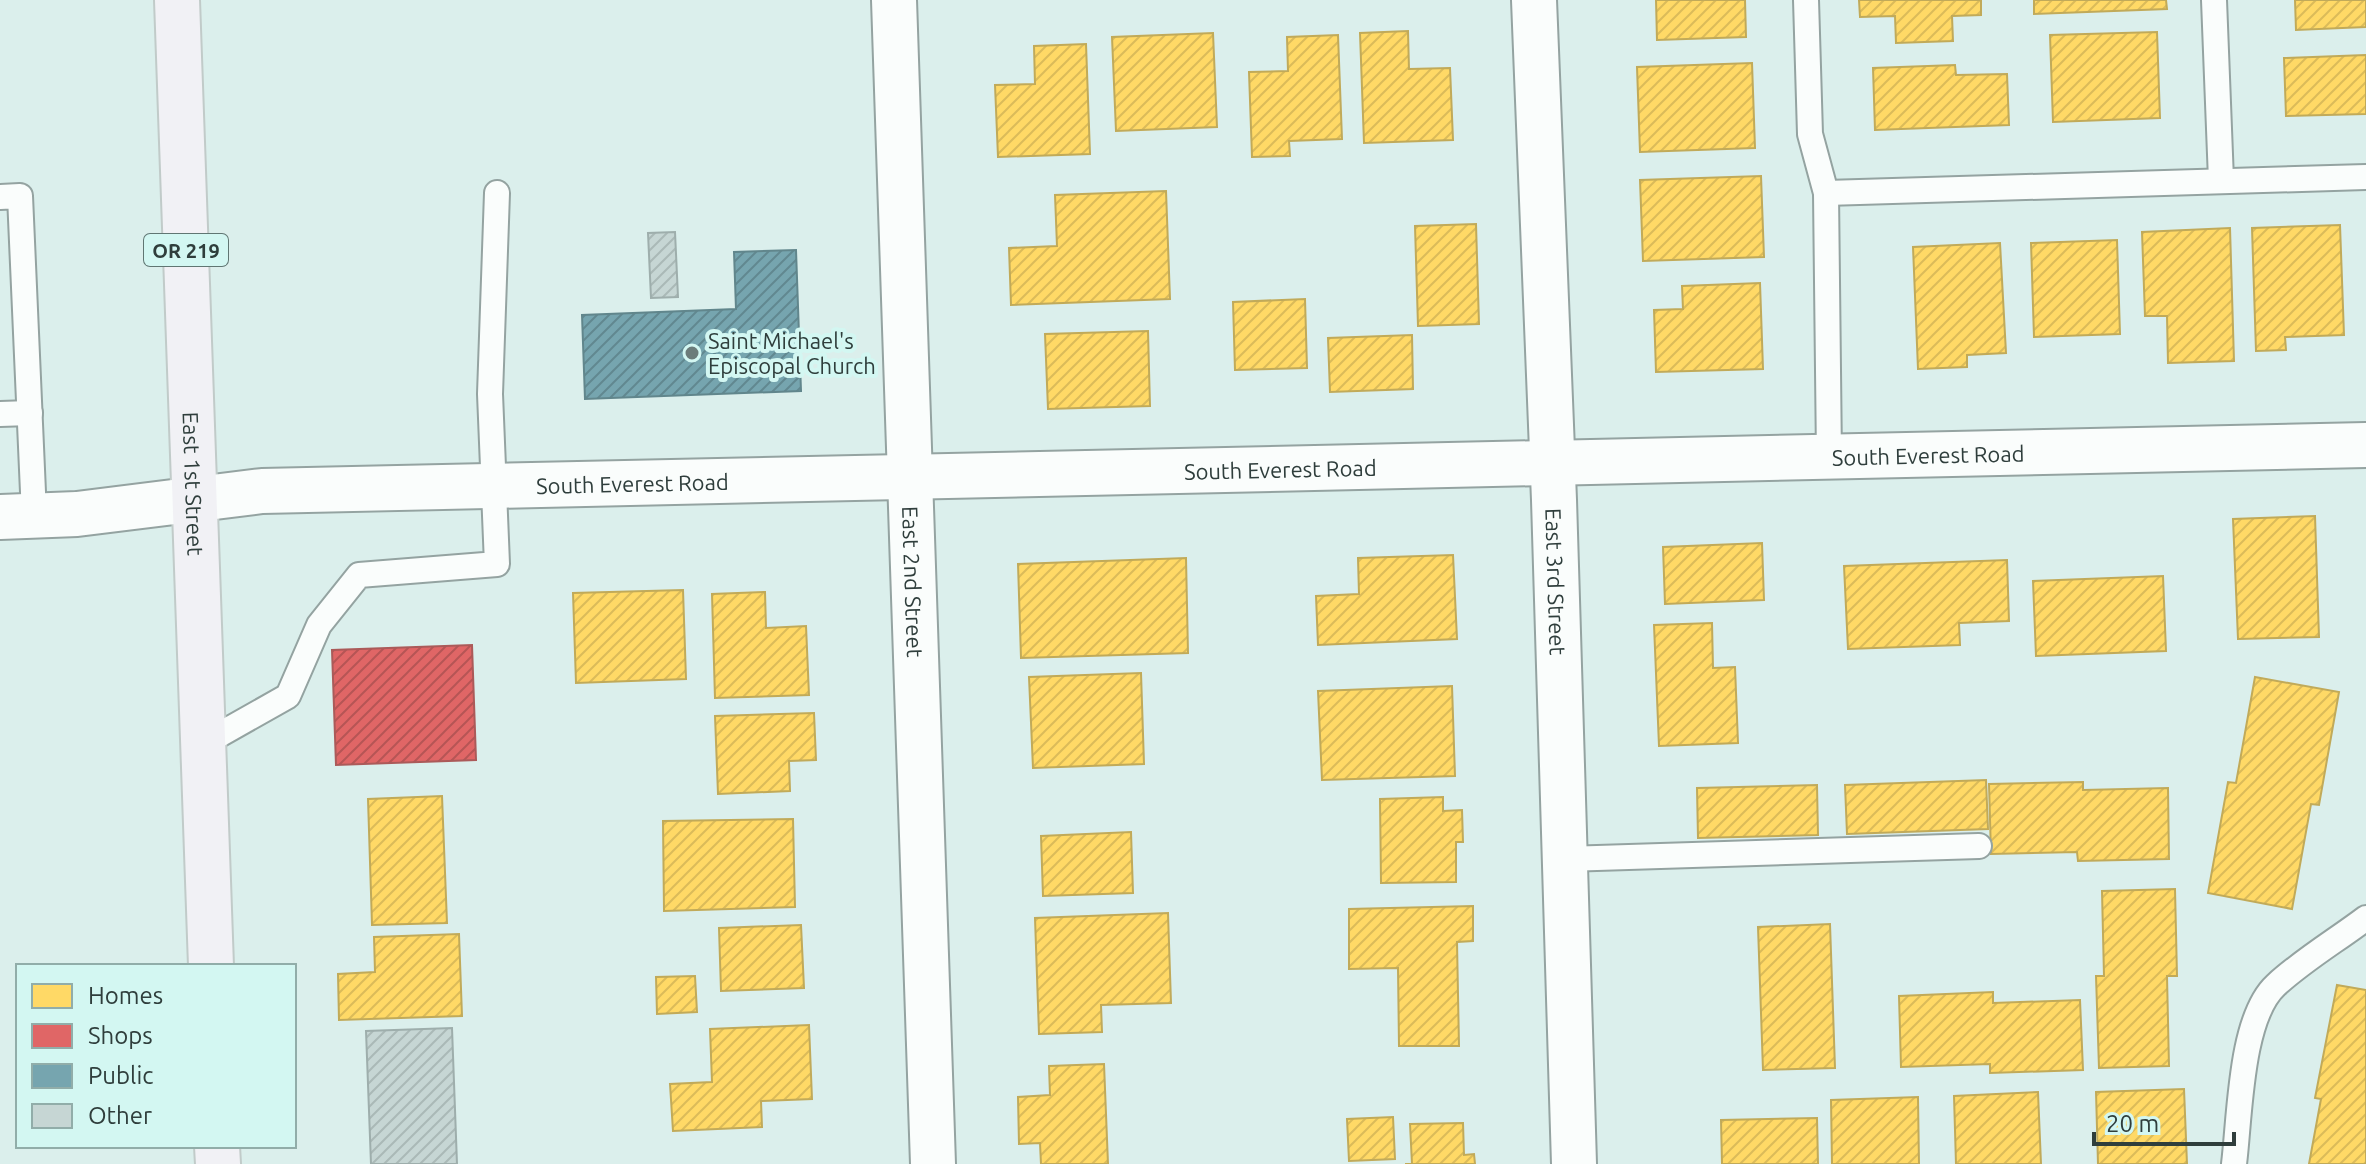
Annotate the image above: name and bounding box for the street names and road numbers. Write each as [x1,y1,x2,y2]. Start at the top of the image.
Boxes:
road number: OR 219 [144,234,228,266]
street label: East 1st Street [179,411,209,556]
street label: South Everest Road [1832,440,2025,469]
street label: South Everest Road [1184,454,1377,483]
street label: South Everest Road [536,468,729,498]
street label: East 2nd Street [898,506,929,658]
street label: East 3rd Street [1542,508,1571,656]

